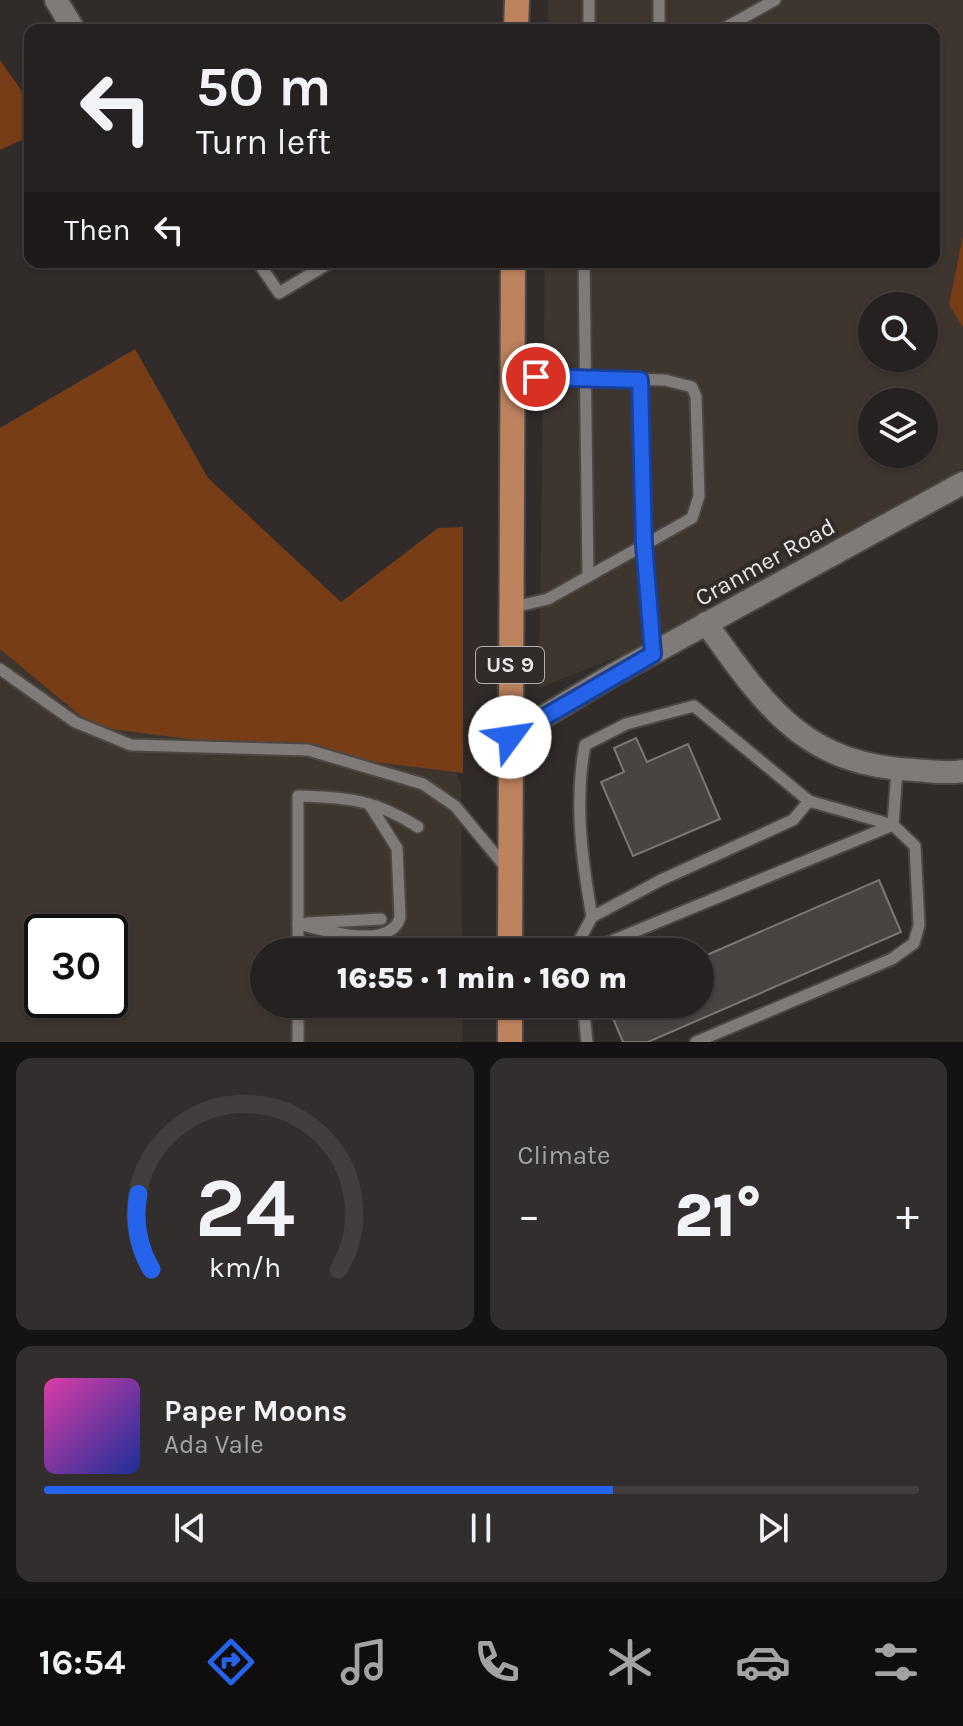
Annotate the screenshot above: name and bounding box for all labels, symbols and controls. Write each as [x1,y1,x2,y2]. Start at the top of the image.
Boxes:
text: 50 m [196,54,331,119]
icon: left [64,56,168,160]
text: Turn left [196,121,331,163]
icon: left [147,208,191,252]
text: Then [64,212,131,248]
map controls [858,292,938,468]
button: search [858,292,938,372]
pin [502,343,570,411]
icon: arrive [514,355,558,399]
button: layers [858,388,938,468]
street label: Cranmer Road [690,512,840,612]
road number: US 9 [476,647,544,683]
position arrow [468,695,552,779]
speed limit sign: 30 [24,914,128,1018]
text: 16:55 · 1 min · 160 m [337,960,627,996]
text: Climate [518,1140,610,1171]
text: 24 [195,1160,295,1257]
text: 21° [675,1181,762,1251]
text: − [518,1190,541,1241]
text: + [896,1190,919,1241]
text: km/h [209,1251,281,1284]
text: Paper Moons [164,1393,347,1429]
text: Ada Vale [164,1429,264,1460]
icon: previous [168,1506,212,1550]
icon: pause [459,1506,503,1550]
icon: next [751,1506,795,1550]
icon: directions [203,1634,259,1690]
icon: music [336,1634,392,1690]
icon: phone [469,1634,525,1690]
icon: climate [602,1634,658,1690]
icon: car [735,1634,791,1690]
icon: filters [868,1634,924,1690]
text: 16:54 [39,1641,125,1683]

